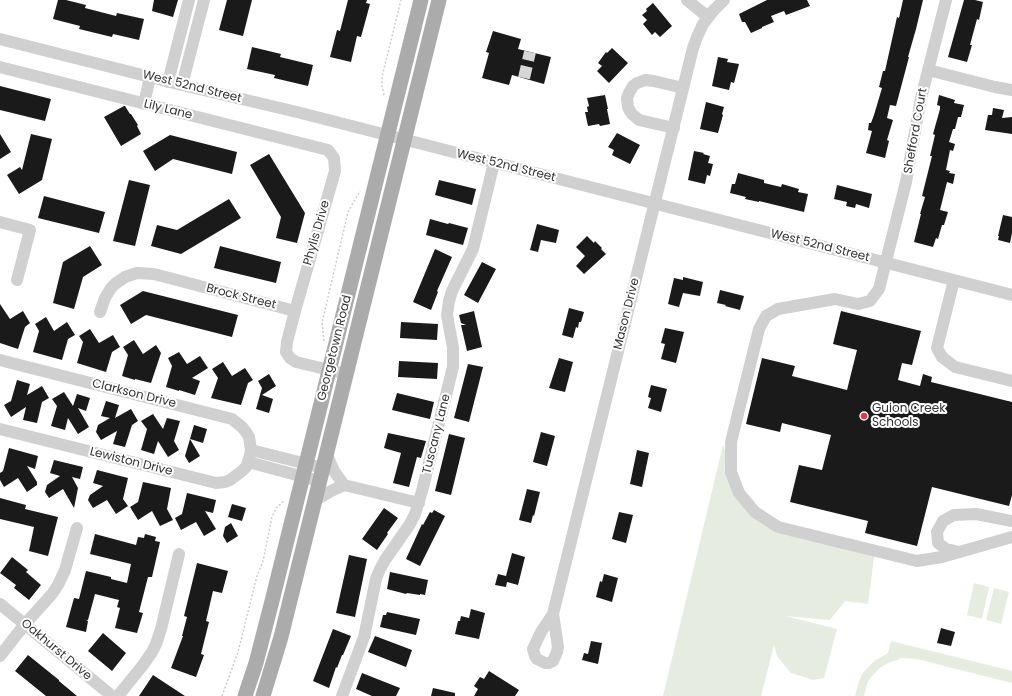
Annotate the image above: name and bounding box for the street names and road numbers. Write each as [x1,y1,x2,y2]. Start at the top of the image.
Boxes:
street label: West 52nd Street [141,68,243,106]
street label: Shefford Court [901,87,931,175]
street label: Lily Lane [142,97,194,123]
street label: West 52nd Street [455,147,557,185]
street label: Phylis Drive [301,199,333,267]
street label: West 52nd Street [769,227,871,265]
street label: Mason Drive [611,277,643,351]
street label: Brock Street [205,281,277,313]
street label: Georgetown Road [315,294,355,402]
street label: Clarkson Drive [91,377,177,411]
street label: Tuscany Lane [420,393,454,475]
street label: Lewiston Drive [88,445,174,479]
street label: Oakhurst Drive [18,616,94,684]

